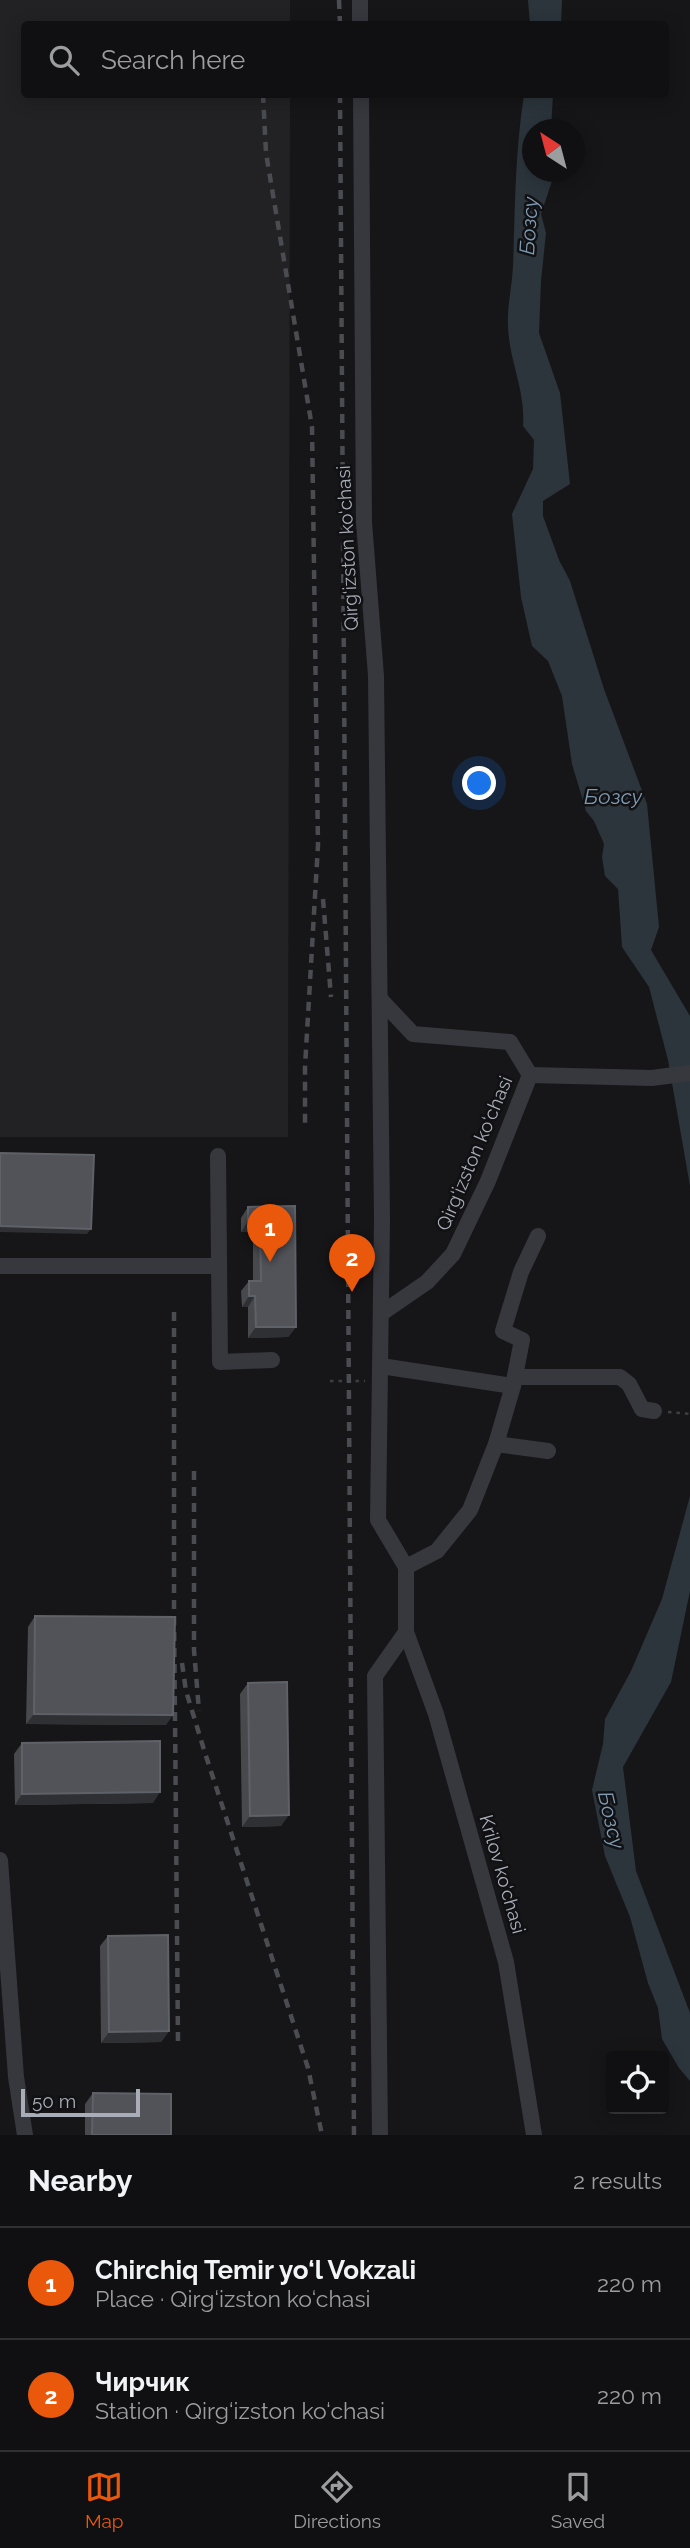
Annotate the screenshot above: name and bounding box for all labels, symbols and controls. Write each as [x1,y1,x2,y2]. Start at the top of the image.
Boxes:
search box [21,21,669,98]
icon: search [45,41,83,79]
text: Search here [101,45,245,75]
north arrow [522,119,585,182]
water label: Бозсу [514,195,543,256]
street label: Qirg‘izston ko‘chasi [332,465,362,631]
your location [462,766,496,800]
water label: Бозсу [584,784,643,809]
street label: Qirg‘izston ko‘chasi [432,1073,516,1233]
pin: 1 [247,1204,293,1262]
pin: 2 [329,1234,375,1292]
water label: Бозсу [593,1789,630,1852]
street label: Krilov ko‘chasi [476,1812,530,1936]
map controls [606,2051,669,2114]
button: locate [606,2051,669,2114]
scale bar [21,2086,140,2118]
text: 50 m [32,2090,76,2112]
text: Nearby [28,2163,132,2198]
text: 2 results [573,2167,662,2194]
text: Chirchiq Temir yo‘l Vokzali [95,2255,416,2285]
text: 1 [45,2270,57,2297]
text: 220 m [597,2270,662,2297]
text: Place · Qirg‘izston ko‘chasi [95,2285,371,2312]
text: Чирчик [95,2367,190,2397]
text: 2 [45,2382,57,2409]
text: 220 m [597,2382,662,2409]
text: Station · Qirg‘izston ko‘chasi [95,2397,385,2424]
tab: Map [85,2468,124,2532]
tab: Directions [293,2468,381,2532]
tab: Saved [551,2468,605,2532]

